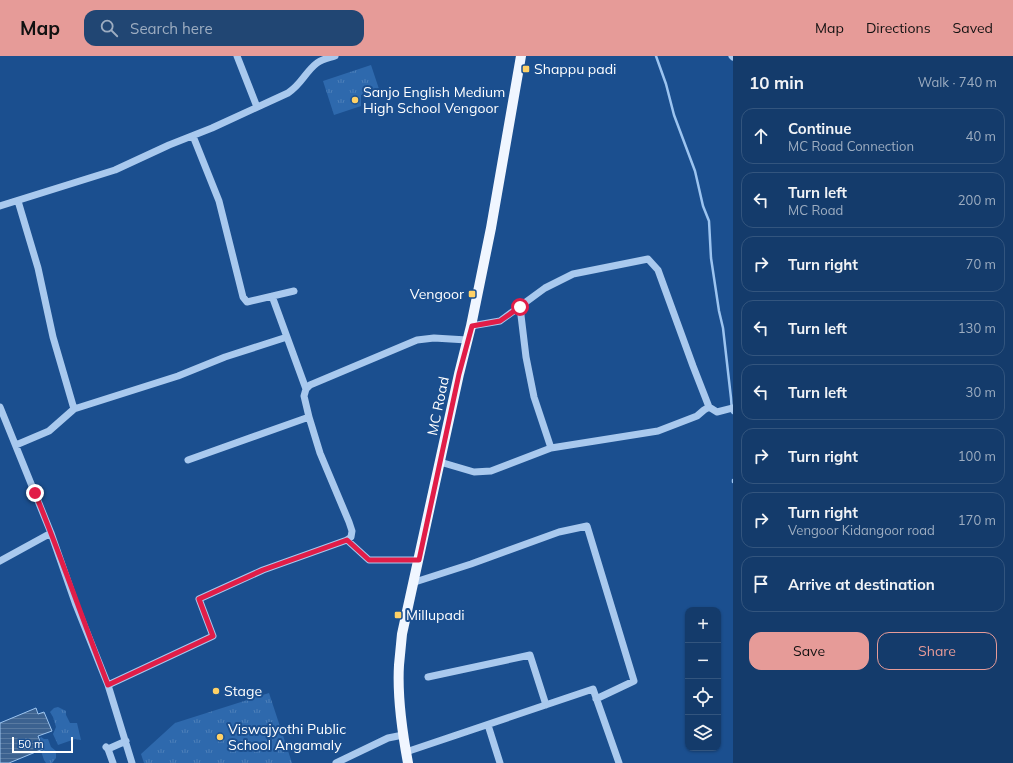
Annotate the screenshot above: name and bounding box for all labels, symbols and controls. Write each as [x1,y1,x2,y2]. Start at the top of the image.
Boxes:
search box [84,10,364,46]
text: Map [20,16,60,40]
icon: search [98,17,120,39]
text: Search here [130,19,213,38]
text: Map [815,19,844,37]
text: Directions [866,19,931,37]
text: Saved [953,19,993,37]
place label: Shappu padi [534,60,616,78]
marker: Shappu padi [521,64,531,74]
text: 10 min [749,72,804,93]
text: Walk · 740 m [918,74,997,90]
place label: Sanjo English Medium High School Vengoor [363,83,505,117]
marker: Sanjo English Medium High School Vengoor [350,95,360,105]
text: Continue [788,119,851,138]
icon: ahead [750,125,772,147]
text: 40 m [966,128,996,144]
text: MC Road Connection [788,138,914,154]
text: Turn left [788,183,847,202]
icon: left [750,189,772,211]
text: 200 m [958,192,996,208]
text: MC Road [788,202,843,218]
icon: right [750,253,772,275]
text: Turn right [788,255,858,274]
text: 70 m [966,256,996,272]
place label: Vengoor [410,285,465,303]
marker: Vengoor [467,289,477,299]
route start [511,298,529,316]
icon: left [750,317,772,339]
text: Turn left [788,319,847,338]
text: 130 m [958,320,996,336]
street label: MC Road [423,375,453,437]
icon: left [750,381,772,403]
text: Turn left [788,383,847,402]
text: 30 m [966,384,996,400]
icon: right [750,445,772,467]
text: Turn right [788,447,858,466]
text: 100 m [958,448,996,464]
route end [26,484,44,502]
text: Turn right [788,503,858,522]
icon: right [750,509,772,531]
text: 170 m [958,512,996,528]
text: Vengoor Kidangoor road [788,522,935,538]
icon: arrive [750,573,772,595]
text: Arrive at destination [788,575,935,594]
place label: Millupadi [406,606,465,624]
map controls [685,607,721,751]
button: + [685,607,721,643]
marker: Millupadi [393,610,403,620]
button: Save [749,632,869,670]
button: Share [877,632,997,670]
button: − [685,643,721,679]
button: locate [685,679,721,715]
place label: Stage [224,682,262,700]
marker: Stage [211,686,221,696]
button: layers [685,715,721,751]
place label: Viswajyothi Public School Angamaly [228,720,346,754]
marker: Viswajyothi Public School Angamaly [215,732,225,742]
scale bar [12,735,73,754]
text: 50 m [18,737,44,751]

